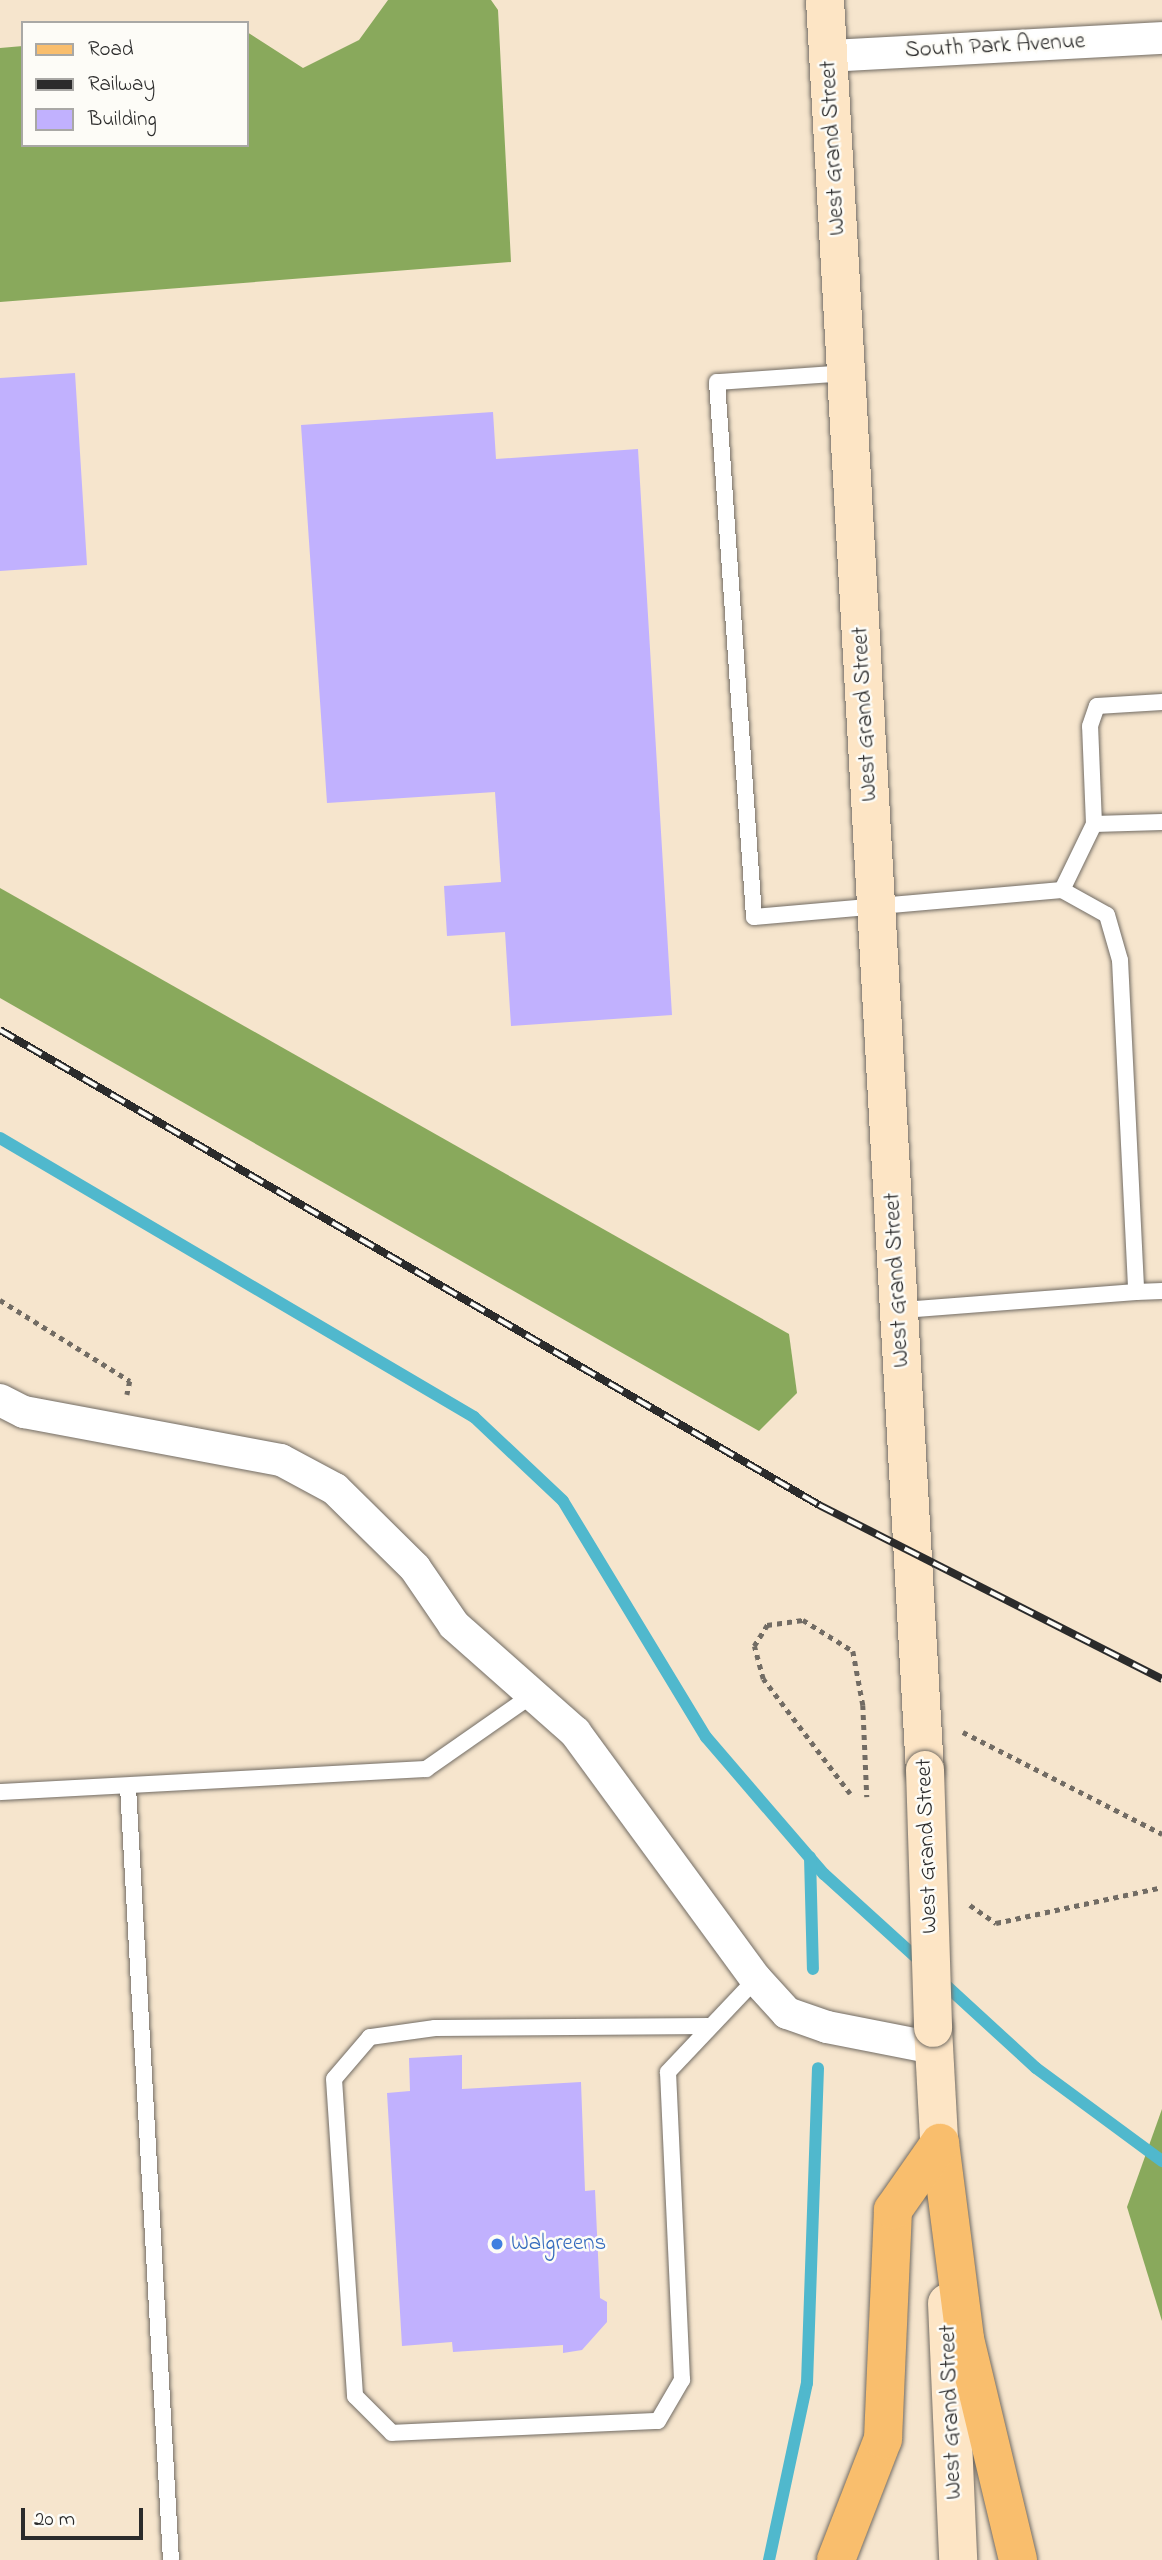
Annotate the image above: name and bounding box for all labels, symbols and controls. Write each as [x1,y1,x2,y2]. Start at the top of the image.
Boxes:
legend [21,21,248,147]
street label: South Park Avenue [904,29,1086,65]
text: Road [88,35,134,65]
street label: West Grand Street [816,60,852,236]
text: Railway [88,70,155,100]
text: Building [88,105,157,135]
street label: West Grand Street [848,626,884,802]
street label: West Grand Street [880,1192,916,1368]
street label: West Grand Street [911,1758,945,1934]
place label: Walgreens [511,2230,606,2258]
marker: Walgreens [489,2236,505,2252]
street label: West Grand Street [935,2324,969,2500]
scale bar [24,2494,147,2538]
text: 20 m [34,2505,75,2535]

